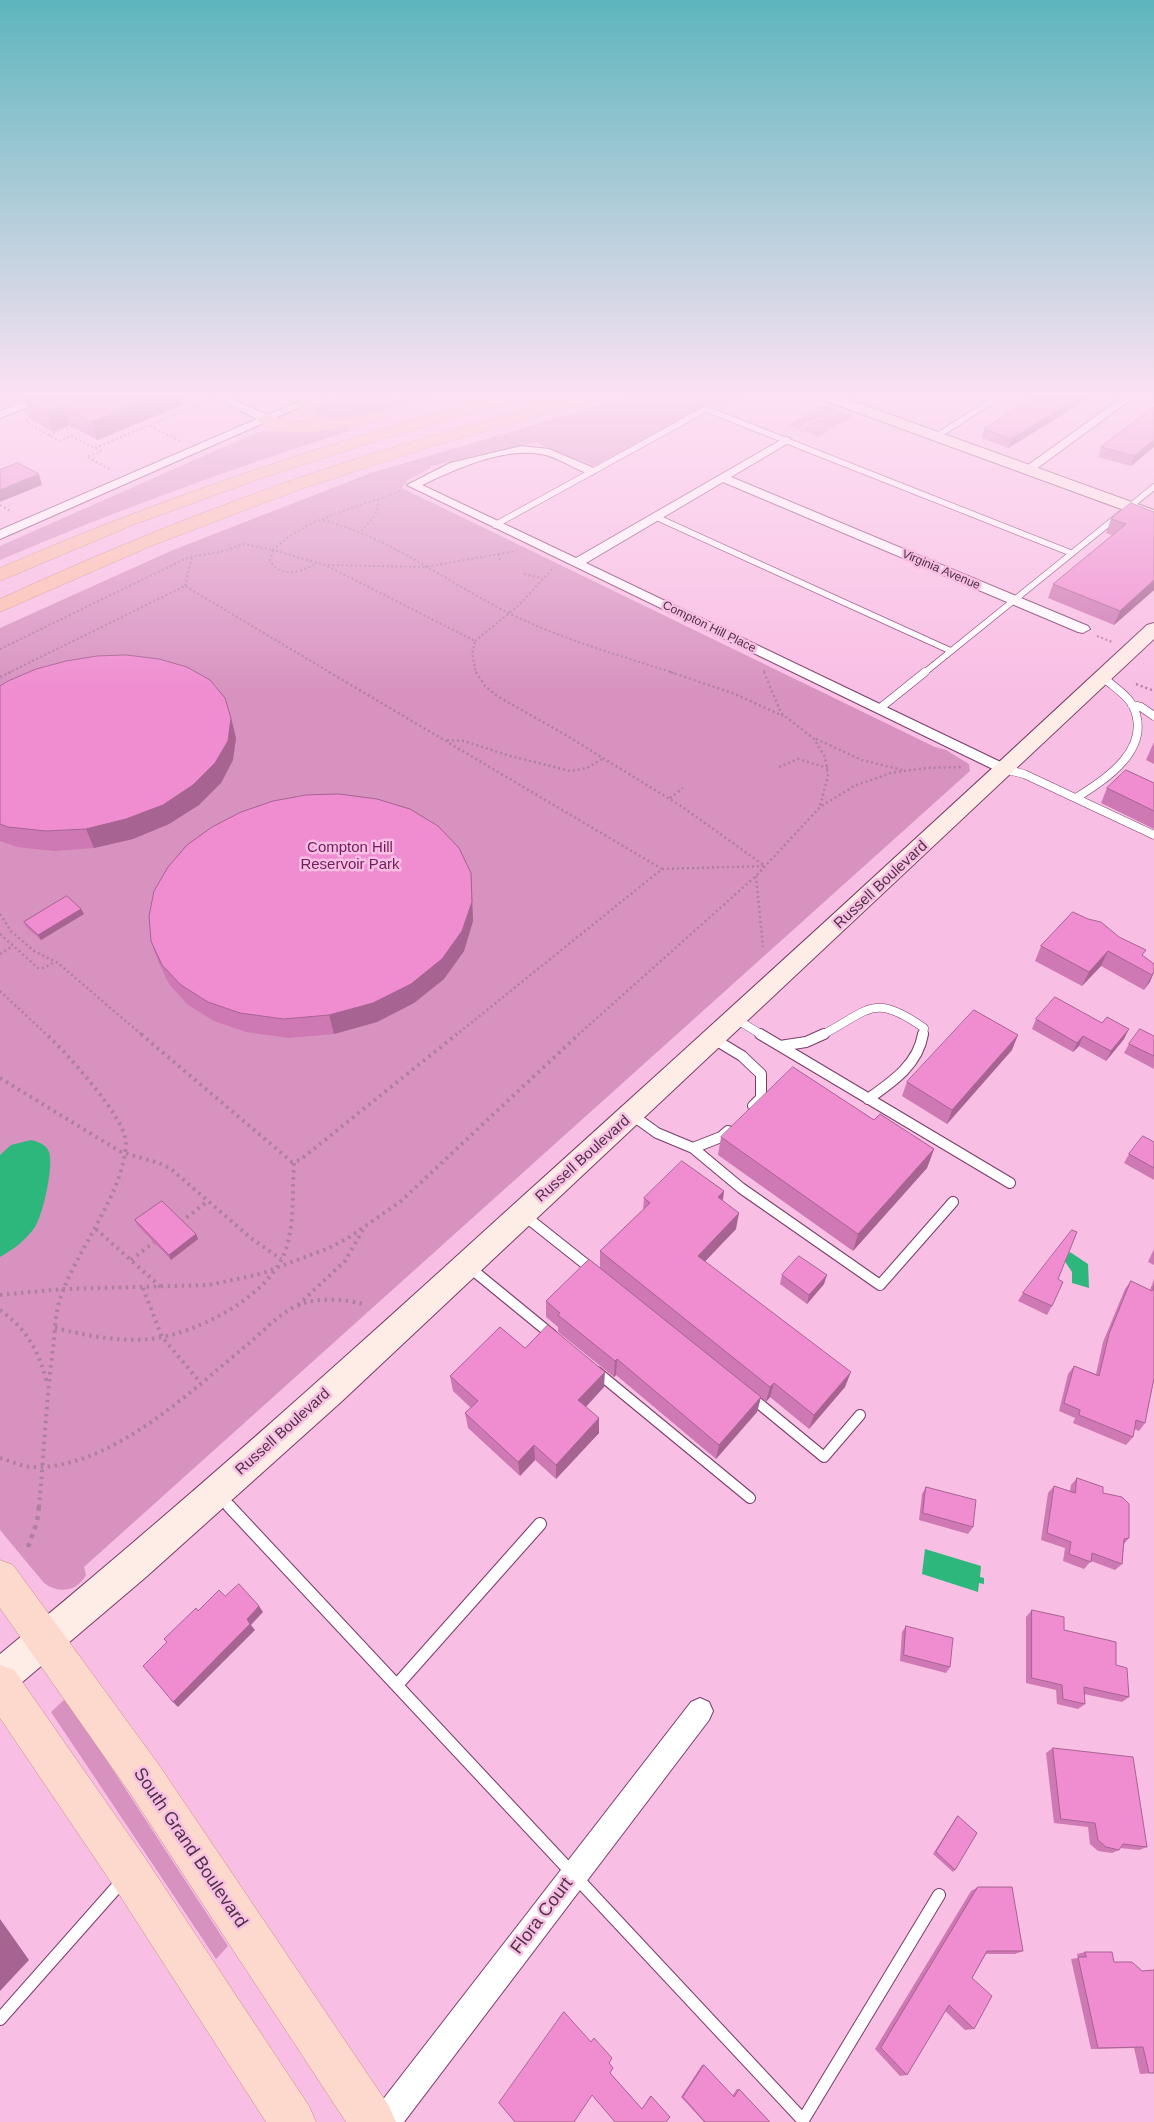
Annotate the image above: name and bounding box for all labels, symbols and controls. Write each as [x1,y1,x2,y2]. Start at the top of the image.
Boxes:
street label: Virginia Avenue [900,547,982,593]
street label: Compton Hill Place [660,598,758,656]
street label: Russell Boulevard [831,837,931,933]
park label: Compton Hill Reservoir Park [300,839,400,874]
street label: Russell Boulevard [532,1112,634,1206]
street label: Russell Boulevard [232,1385,334,1479]
street label: South Grand Boulevard [128,1764,252,1932]
street label: Flora Court [506,1874,578,1958]

